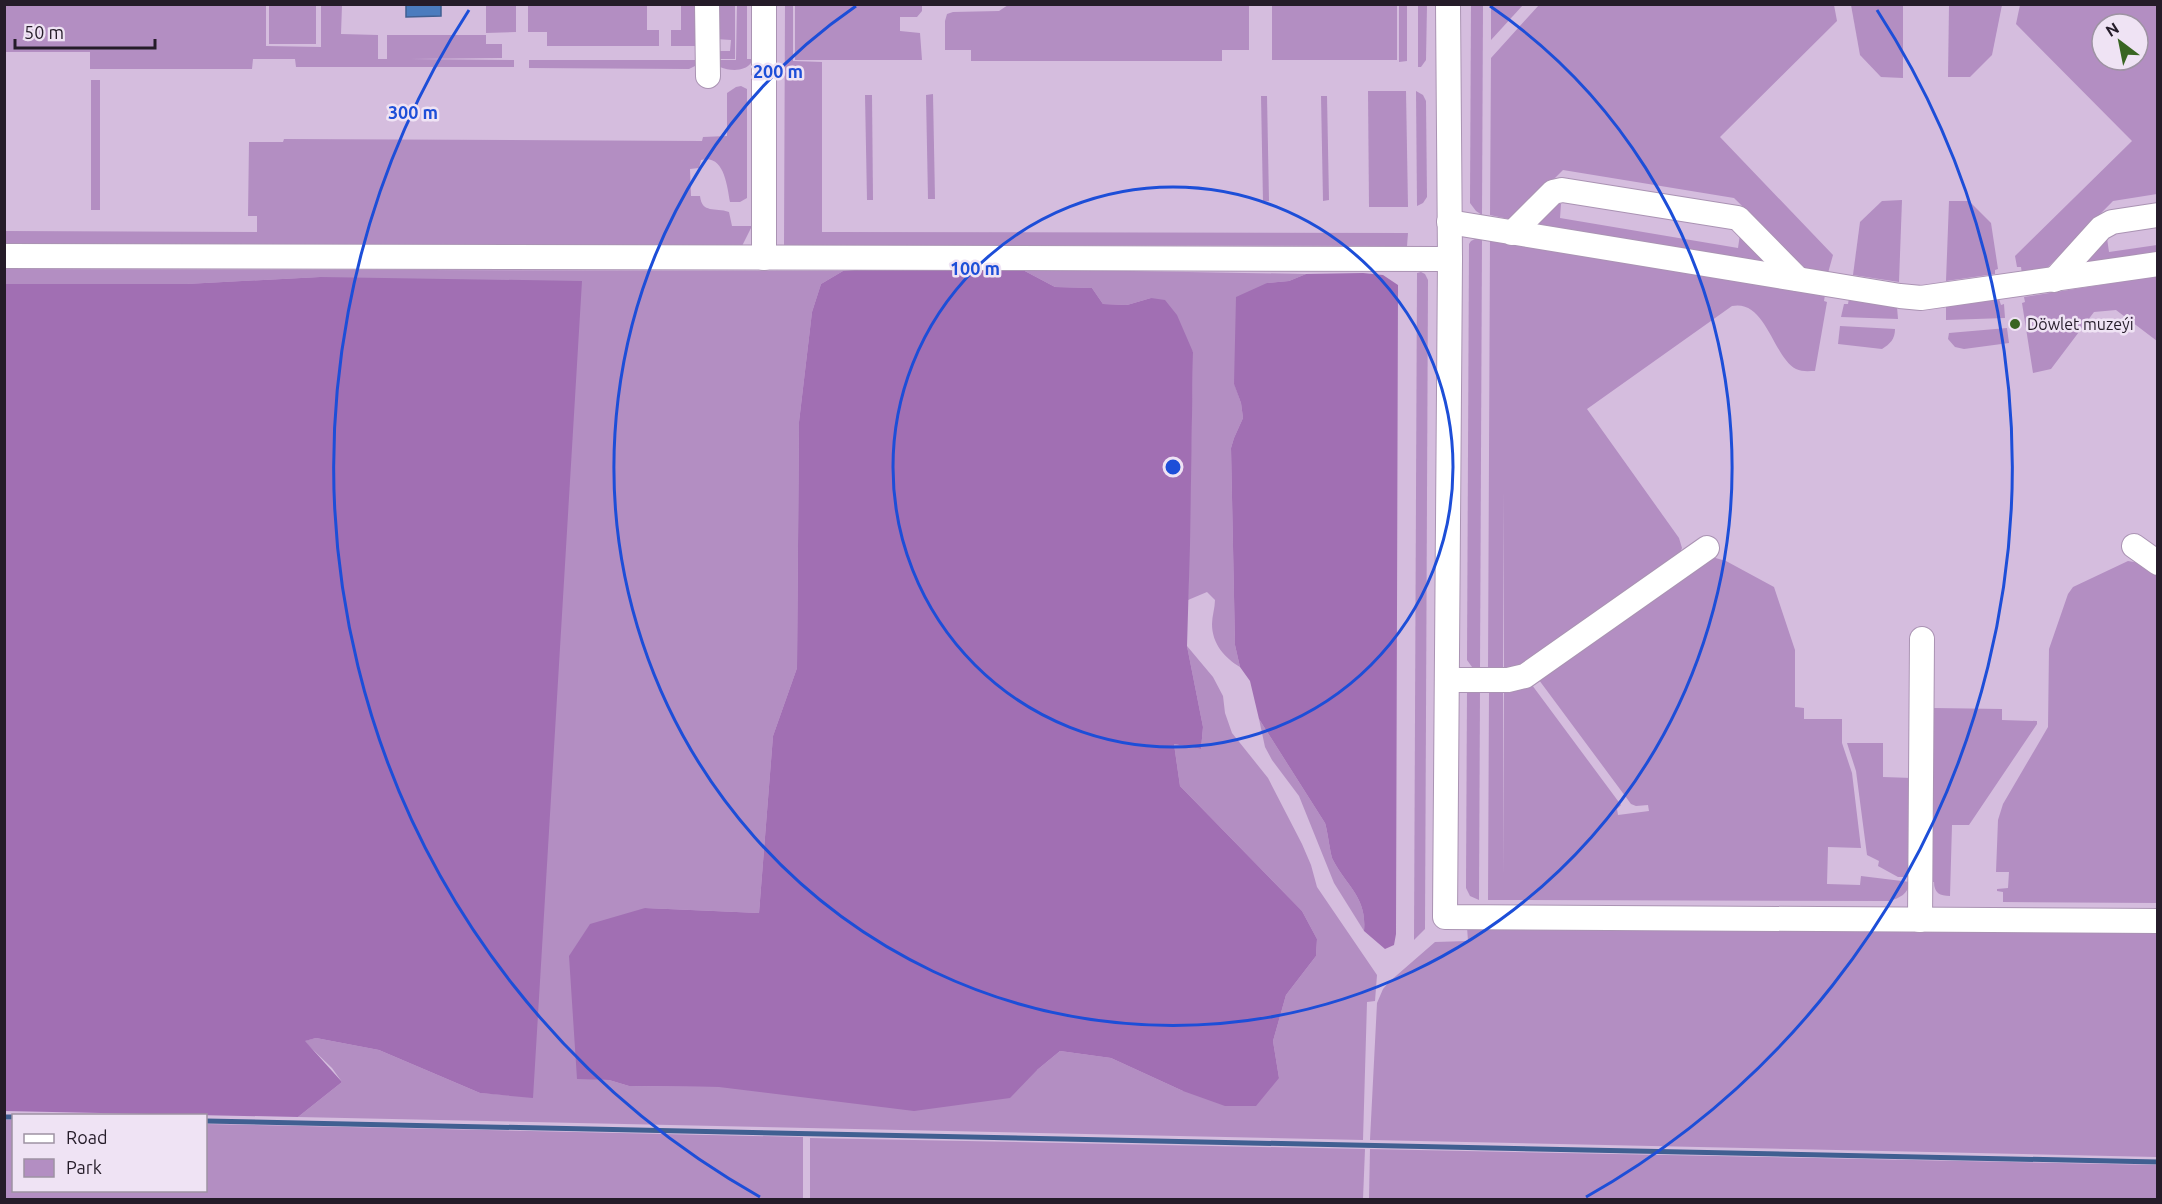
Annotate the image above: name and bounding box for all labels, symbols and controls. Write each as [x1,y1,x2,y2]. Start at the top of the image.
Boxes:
scale bar [15,12,154,50]
north arrow [2090,12,2150,72]
text: N [2102,18,2122,40]
text: 50 m [24,22,64,42]
text: 200 m [753,61,803,81]
text: 300 m [388,102,438,122]
text: 100 m [950,258,1000,278]
place label: Döwlet muzeýi [2027,315,2134,333]
marker: Döwlet muzeýi [2008,317,2022,331]
centre of rings [1163,457,1183,477]
legend [12,1114,207,1192]
text: Road [66,1127,108,1147]
text: Park [66,1157,102,1177]

